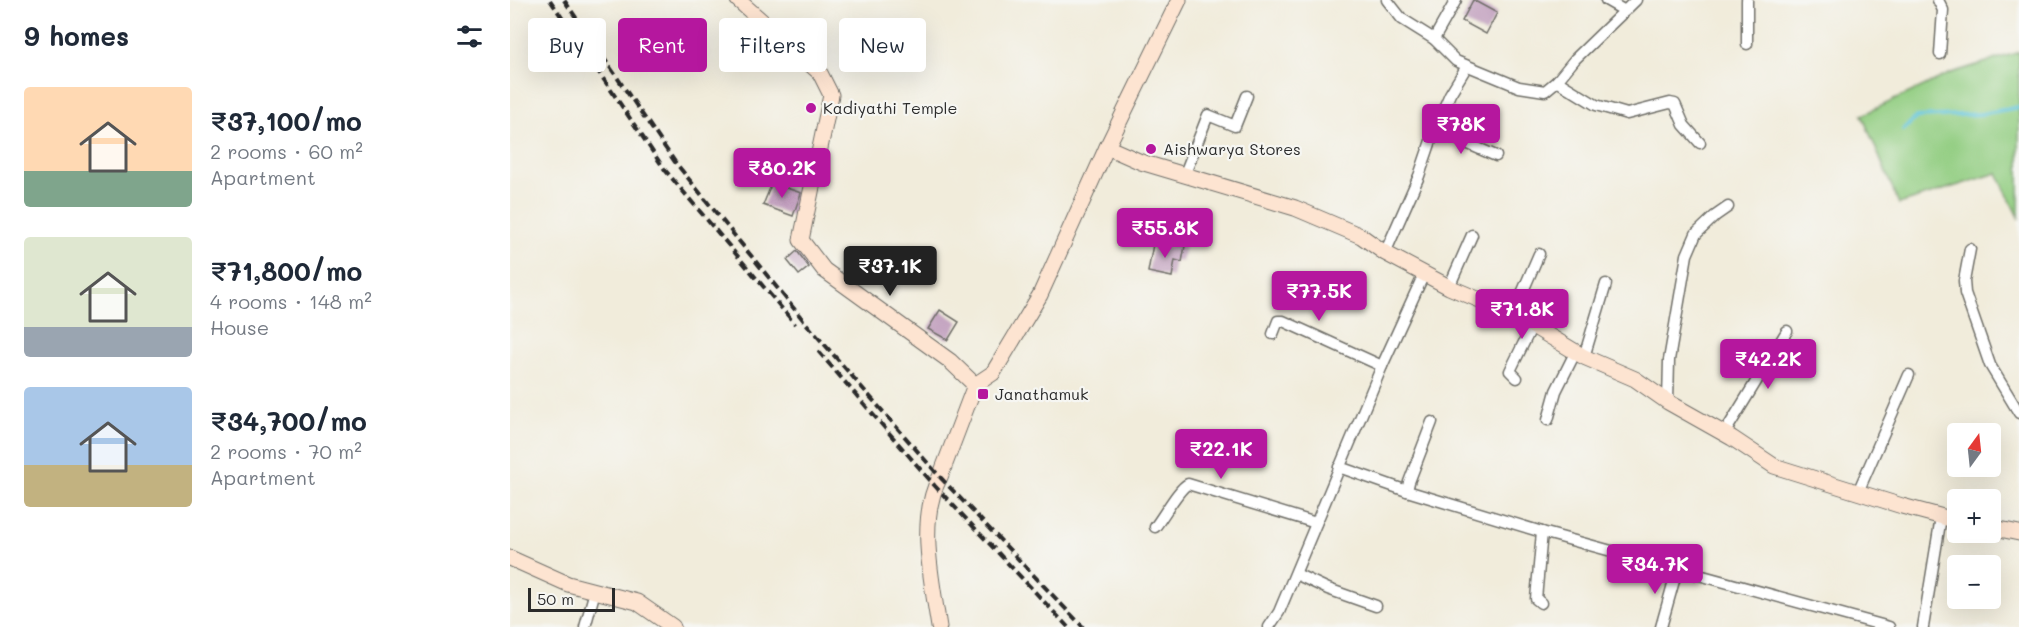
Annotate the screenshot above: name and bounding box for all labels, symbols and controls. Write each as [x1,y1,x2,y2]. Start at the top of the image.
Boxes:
chip: Buy [528,18,606,72]
chip: Rent [618,18,707,72]
chip: Filters [719,18,827,72]
chip: New [839,18,926,72]
text: 9 homes [24,19,129,53]
icon: filters [453,20,486,53]
place label: Kadiyathi Temple [823,97,957,118]
marker: Kadiyathi Temple [804,101,818,115]
text: ₹37,100/mo [210,104,362,138]
pin: ₹78K [1425,104,1497,155]
text: ₹78K [1436,110,1486,136]
icon: home [72,111,144,183]
text: 2 rooms · 60 m² [210,138,363,164]
place label: Aishwarya Stores [1163,138,1301,159]
marker: Aishwarya Stores [1144,142,1158,156]
pin: ₹80.2K [733,148,831,199]
text: ₹80.2K [748,154,817,180]
text: Apartment [210,164,316,190]
pin: ₹55.8K [1116,208,1214,259]
text: ₹55.8K [1131,214,1199,240]
pin: ₹37.1K [841,246,939,297]
text: ₹37.1K [858,252,922,278]
text: ₹71,800/mo [210,254,362,288]
icon: home [72,261,144,333]
pin: ₹77.5K [1270,271,1368,322]
text: ₹77.5K [1286,277,1352,303]
text: 4 rooms · 148 m² [210,288,372,314]
pin: ₹71.8K [1473,289,1571,340]
text: ₹71.8K [1490,295,1554,321]
text: House [210,314,269,340]
pin: ₹42.2K [1719,339,1817,390]
text: ₹42.2K [1734,345,1802,371]
place label: Janathamuk [995,383,1089,404]
marker: Janathamuk [976,387,990,401]
text: ₹34,700/mo [210,404,367,438]
icon: home [72,411,144,483]
north arrow [1947,423,2001,477]
map controls [1947,423,2001,609]
pin: ₹22.1K [1172,429,1270,480]
text: ₹22.1K [1189,435,1253,461]
text: 2 rooms · 70 m² [210,438,362,464]
text: Apartment [210,464,316,490]
button: + [1947,489,2001,543]
pin: ₹34.7K [1606,544,1704,595]
text: ₹34.7K [1621,550,1689,576]
button: − [1947,555,2001,609]
scale bar [528,585,615,612]
text: 50 m [537,588,574,609]

